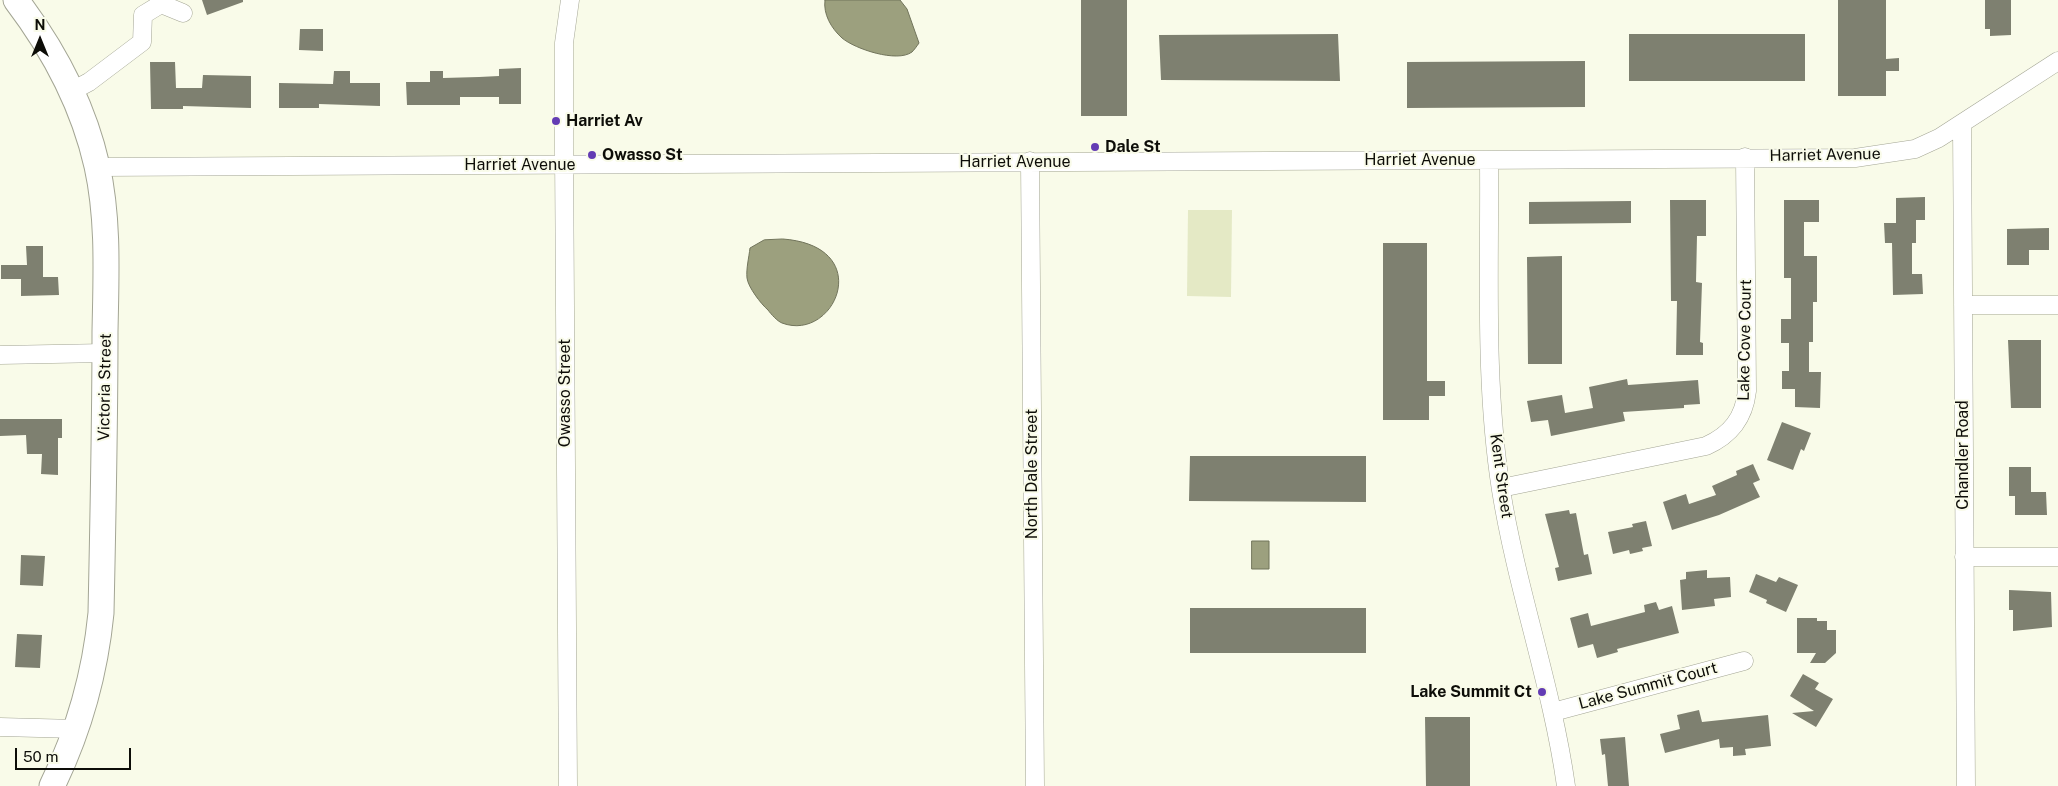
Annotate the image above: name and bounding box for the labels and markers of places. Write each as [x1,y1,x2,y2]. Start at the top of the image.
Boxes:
place label: Harriet Av [566,111,643,131]
marker: Harriet Av [550,115,562,127]
place label: Dale St [1105,137,1161,157]
marker: Dale St [1089,141,1101,153]
place label: Owasso St [602,145,683,165]
marker: Owasso St [586,149,598,161]
place label: Lake Summit Ct [1410,682,1532,702]
marker: Lake Summit Ct [1536,686,1548,698]

